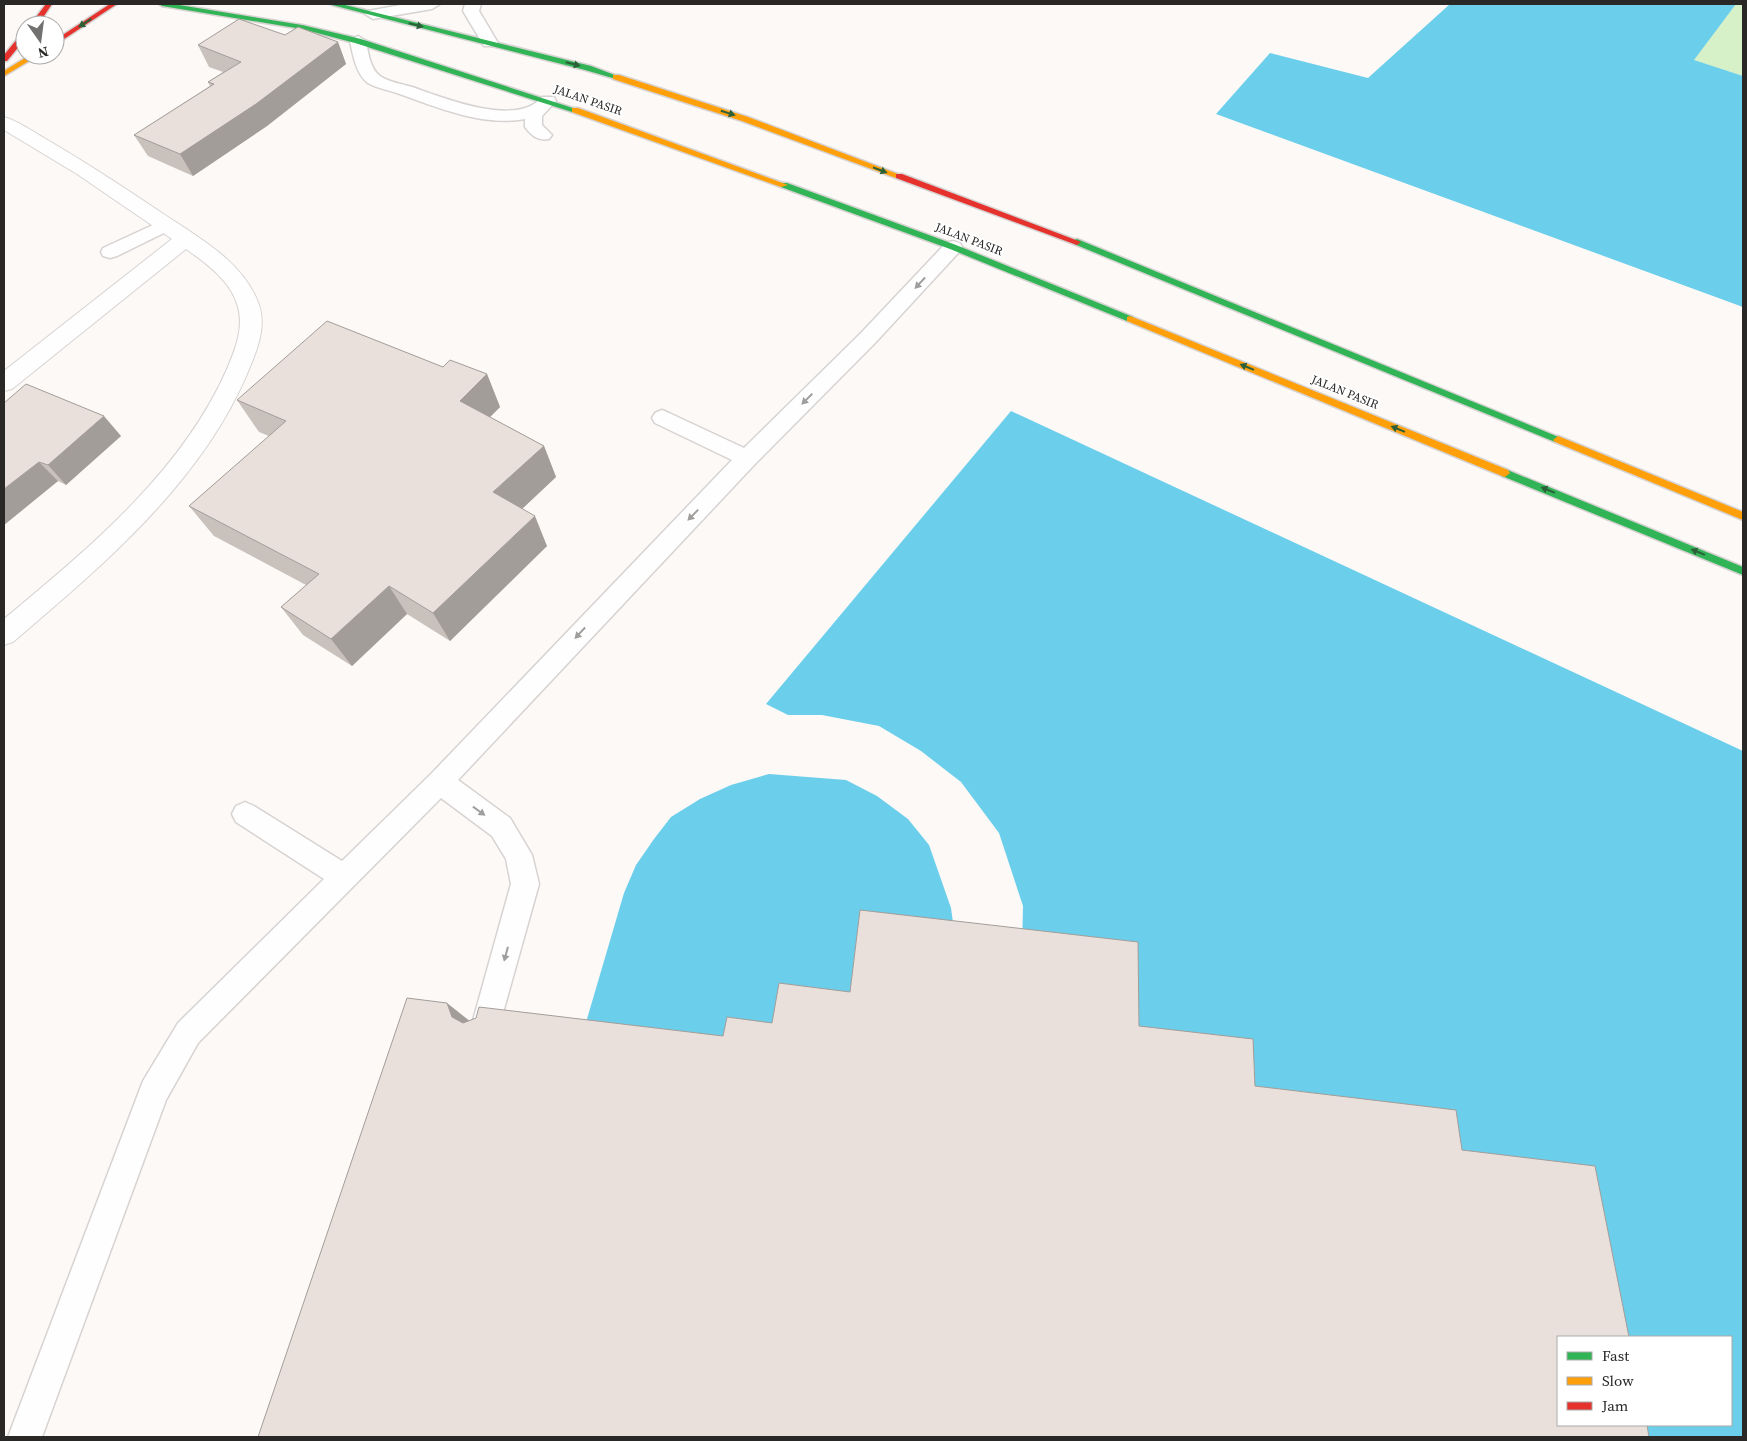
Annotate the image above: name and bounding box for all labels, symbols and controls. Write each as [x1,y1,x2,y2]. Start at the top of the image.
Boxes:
north arrow [15,15,65,65]
one-way arrow [78,18,91,28]
one-way arrow [408,21,423,29]
text: N [36,42,51,64]
one-way arrow [566,60,581,68]
street label: JALAN PASIR [551,81,624,119]
one-way arrow [721,110,736,118]
one-way arrow [873,166,888,174]
street label: JALAN PASIR [932,218,1005,259]
one-way arrow [914,276,926,288]
one-way arrow [1239,363,1254,371]
street label: JALAN PASIR [1308,371,1381,413]
one-way arrow [801,393,813,405]
one-way arrow [1390,424,1405,432]
one-way arrow [1541,486,1555,494]
one-way arrow [687,509,699,521]
one-way arrow [1690,548,1705,556]
one-way arrow [574,626,586,638]
one-way arrow [472,806,486,816]
one-way arrow [502,946,510,961]
legend [1557,1336,1732,1426]
text: Fast [1602,1345,1629,1366]
text: Slow [1602,1370,1634,1391]
text: Jam [1601,1395,1629,1416]

